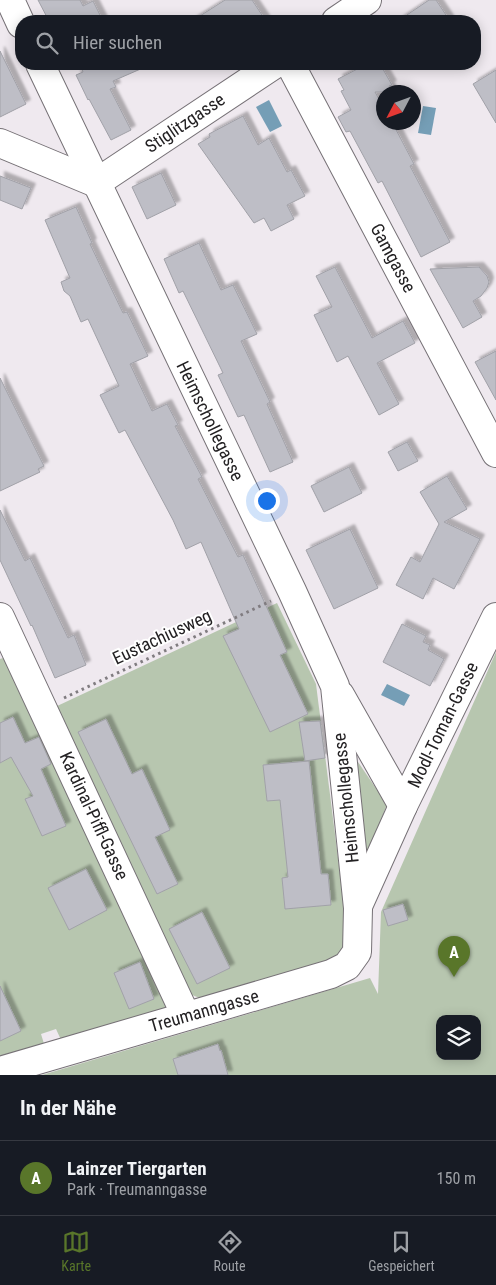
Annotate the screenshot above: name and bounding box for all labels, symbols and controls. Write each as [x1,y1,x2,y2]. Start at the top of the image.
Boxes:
search box [15,15,481,70]
icon: search [33,29,61,57]
text: Hier suchen [73,31,162,54]
north arrow [376,85,421,130]
street label: Stiglitzgasse [141,88,228,157]
street label: Gamgasse [367,220,420,296]
street label: Heimschollegasse [172,357,249,484]
your location [254,488,280,514]
street label: Eustachiusweg [109,604,215,669]
street label: Modl-Toman-Gasse [403,659,482,791]
street label: Heimschollegasse [328,732,363,864]
street label: Kardinal-Piffl-Gasse [56,748,133,883]
pin: A [438,936,470,977]
street label: Treumanngasse [147,985,261,1036]
map controls [436,1015,481,1060]
button: layers [436,1015,481,1060]
text: In der Nähe [20,1096,116,1120]
text: Lainzer Tiergarten [67,1157,207,1180]
text: A [31,1169,41,1188]
text: 150 m [437,1169,476,1188]
text: Park · Treumanngasse [67,1180,207,1199]
tab: Karte [61,1228,91,1274]
tab: Route [214,1228,246,1274]
tab: Gespeichert [368,1228,435,1274]

